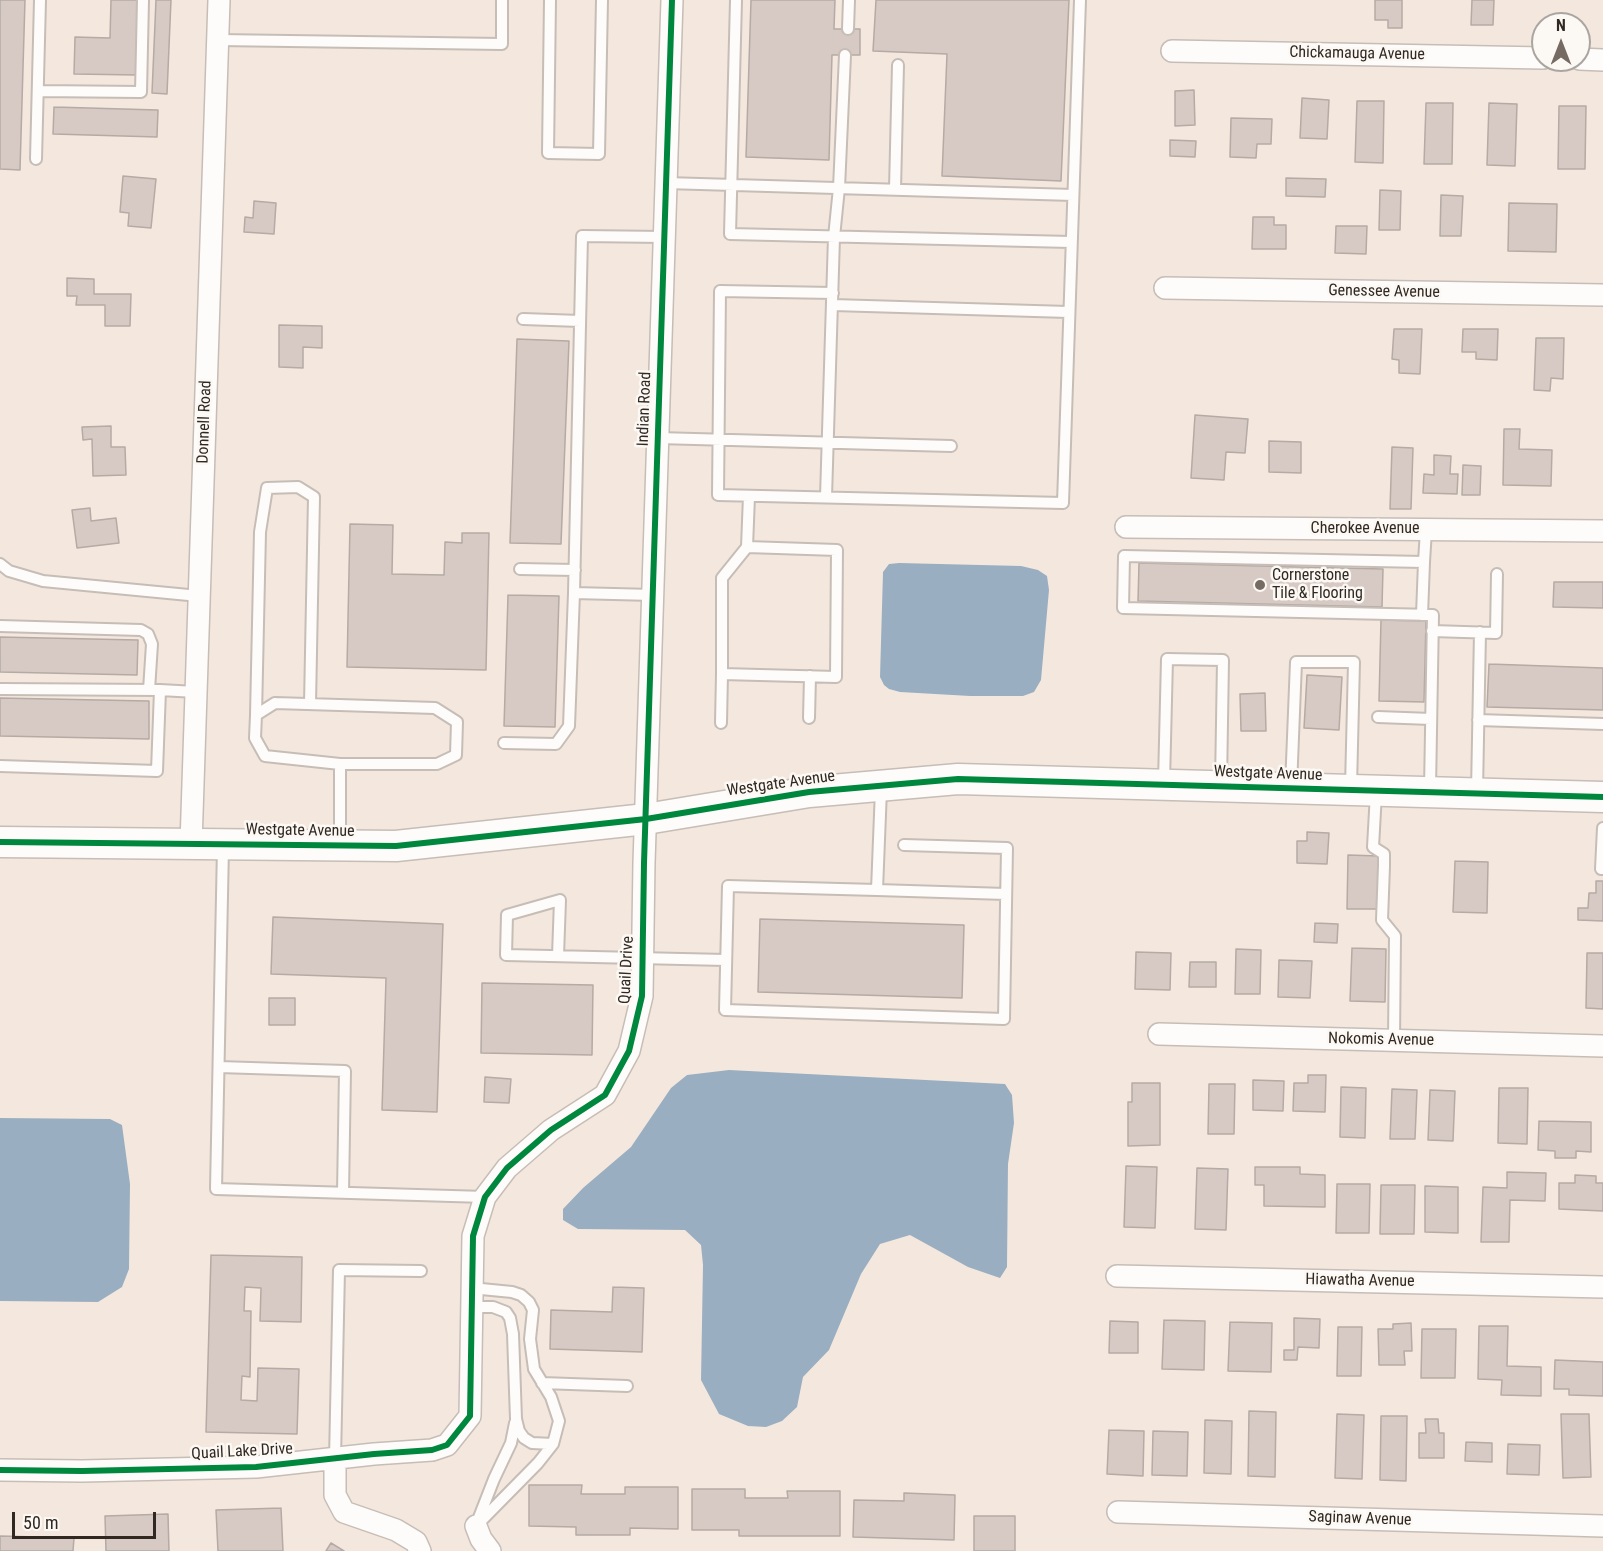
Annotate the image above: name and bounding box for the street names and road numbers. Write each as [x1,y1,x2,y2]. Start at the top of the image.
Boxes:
street label: Chickamauga Avenue [1289,43,1425,65]
street label: Genessee Avenue [1328,281,1440,303]
street label: Indian Road [634,371,656,447]
street label: Donnell Road [194,380,216,464]
street label: Cherokee Avenue [1311,519,1419,539]
street label: Westgate Avenue [1213,763,1323,785]
street label: Westgate Avenue [726,767,836,801]
street label: Westgate Avenue [245,820,355,842]
street label: Quail Drive [616,936,638,1004]
street label: Nokomis Avenue [1328,1029,1434,1051]
street label: Hiawatha Avenue [1305,1270,1415,1292]
street label: Quail Lake Drive [191,1440,293,1464]
street label: Saginaw Avenue [1308,1508,1412,1530]

